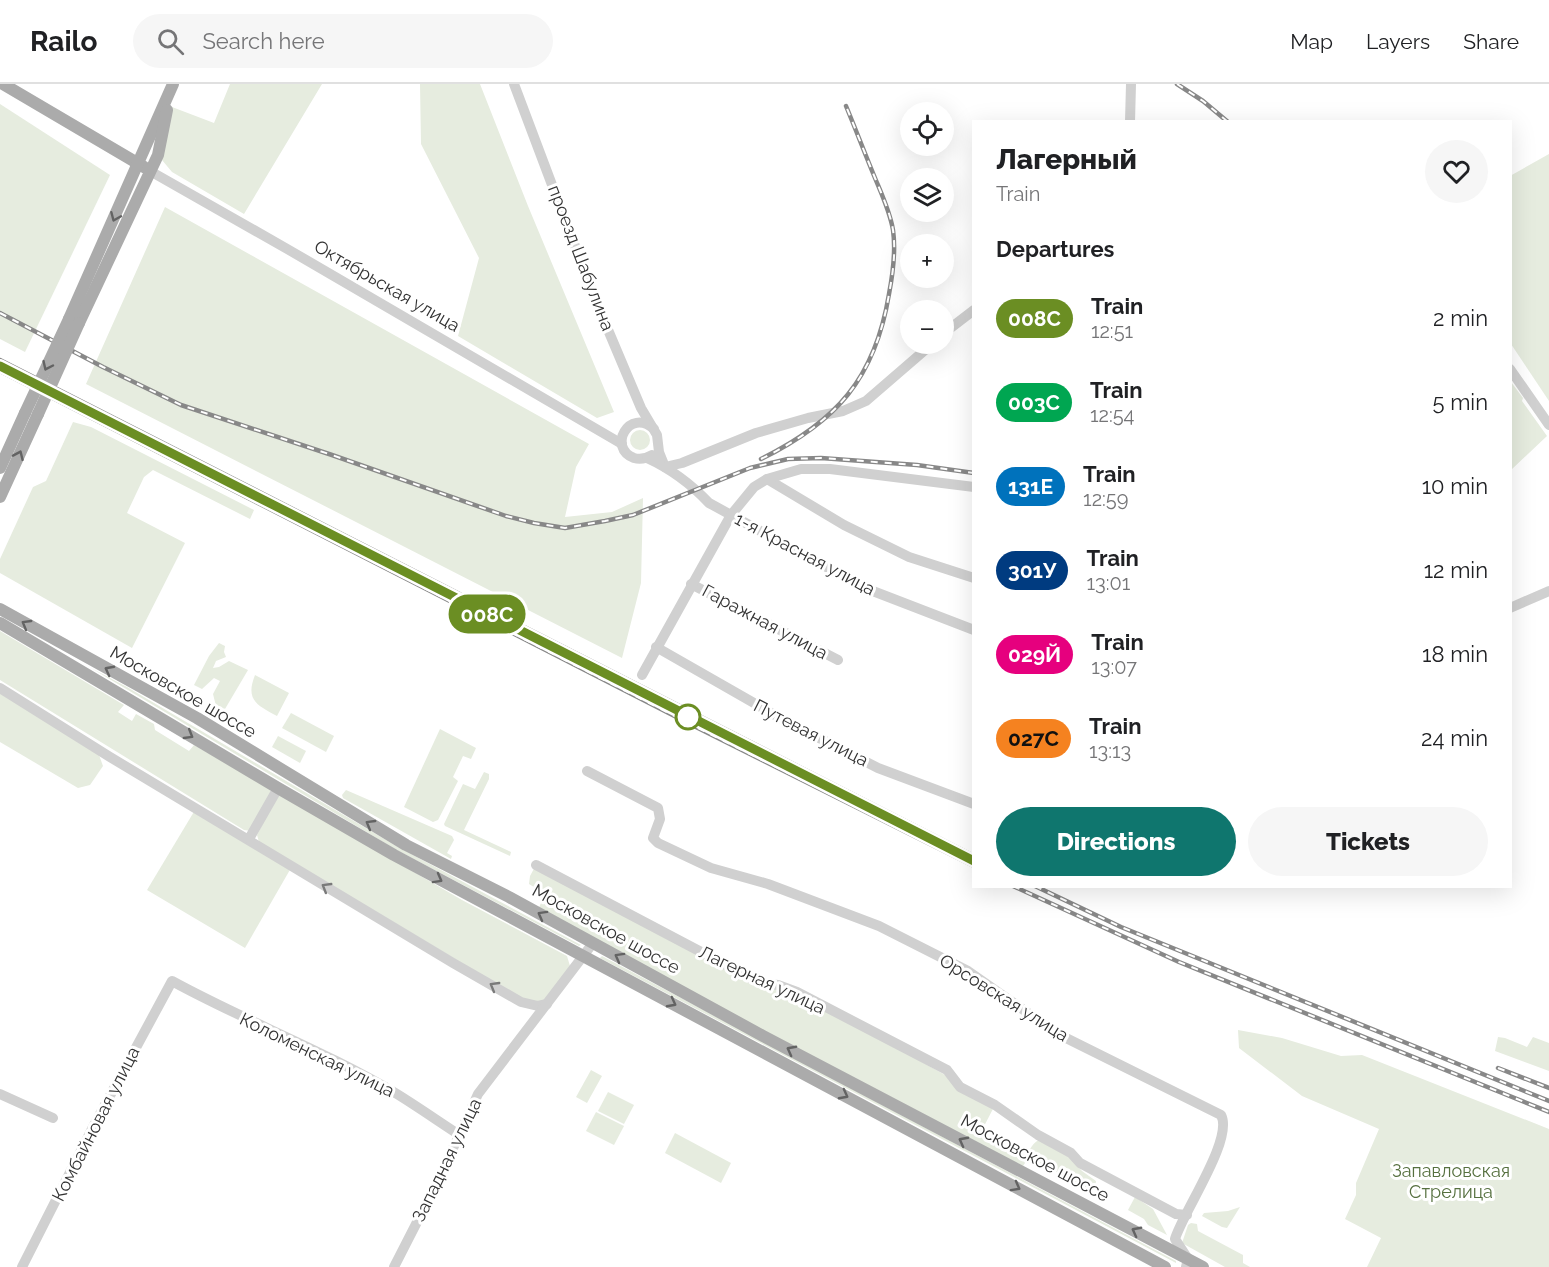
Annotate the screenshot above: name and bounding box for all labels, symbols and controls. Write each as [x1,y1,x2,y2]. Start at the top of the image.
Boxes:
search box [133,14,553,68]
text: Railo [30,25,97,58]
icon: search [154,25,187,58]
text: Search here [202,28,325,54]
text: Map [1290,29,1333,54]
text: Layers [1366,29,1430,54]
text: Share [1463,29,1519,54]
map controls [900,102,954,354]
button: locate [900,102,954,156]
button: heart [1425,140,1488,203]
text: Лагерный [996,143,1137,176]
button: layers [900,168,954,222]
street label: проезд Шабулина [544,182,619,334]
text: Train [996,182,1040,206]
one-way arrow [110,211,122,222]
button: + [900,234,954,288]
street label: Октябрьская улица [311,235,464,336]
text: Departures [996,236,1114,262]
text: Train [1091,293,1143,319]
button: − [900,300,954,354]
text: 2 min [1433,305,1488,331]
text: 008С [1008,306,1061,331]
text: 12:51 [1091,319,1133,343]
one-way arrow [43,360,55,371]
text: Train [1090,377,1142,403]
text: 5 min [1433,389,1488,415]
text: 003С [1008,390,1060,415]
text: 12:54 [1090,403,1134,427]
one-way arrow [11,451,23,462]
text: Train [1083,461,1136,487]
text: 10 min [1422,473,1488,499]
text: 131Е [1008,474,1053,499]
text: 12:59 [1083,487,1128,511]
street label: 1-я Красная улица [731,508,879,599]
text: Train [1086,545,1139,571]
text: 12 min [1424,557,1488,583]
text: 301У [1008,558,1056,583]
text: 13:01 [1086,571,1130,595]
street label: Гаражная улица [699,580,831,663]
line badge: 008С [445,594,529,634]
text: 008С [461,602,513,627]
one-way arrow [22,620,32,631]
text: Train [1091,629,1144,655]
street label: Московское шоссе [106,641,260,742]
text: 18 min [1422,641,1488,667]
text: 029Й [1008,642,1061,667]
text: 13:07 [1091,655,1137,679]
one-way arrow [104,666,115,677]
street label: Путевая улица [751,695,872,770]
unlabelled marker [675,704,701,730]
text: Train [1089,713,1141,739]
text: 24 min [1421,725,1488,751]
text: 027С [1008,726,1059,751]
one-way arrow [183,727,193,739]
text: 13:13 [1089,739,1131,763]
button: Directions [996,807,1236,876]
button: Tickets [1248,807,1488,876]
one-way arrow [366,819,376,831]
one-way arrow [432,872,443,883]
street label: Московское шоссе [529,879,684,978]
one-way arrow [322,883,332,894]
one-way arrow [538,911,548,922]
street label: Лагерная улица [696,941,829,1018]
street label: Орсовская улица [936,949,1073,1046]
one-way arrow [615,953,625,964]
one-way arrow [490,982,500,993]
one-way arrow [666,996,677,1008]
street label: Коломенская улица [236,1008,398,1101]
street label: Комбайновая улица [47,1043,144,1205]
one-way arrow [786,1046,797,1057]
one-way arrow [838,1088,848,1099]
street label: Западная улица [408,1095,486,1225]
street label: Московское шоссе [957,1109,1114,1206]
one-way arrow [959,1137,970,1148]
park label: Запавловская Стрелица [1392,1160,1510,1202]
one-way arrow [1010,1180,1020,1191]
one-way arrow [1132,1227,1142,1238]

